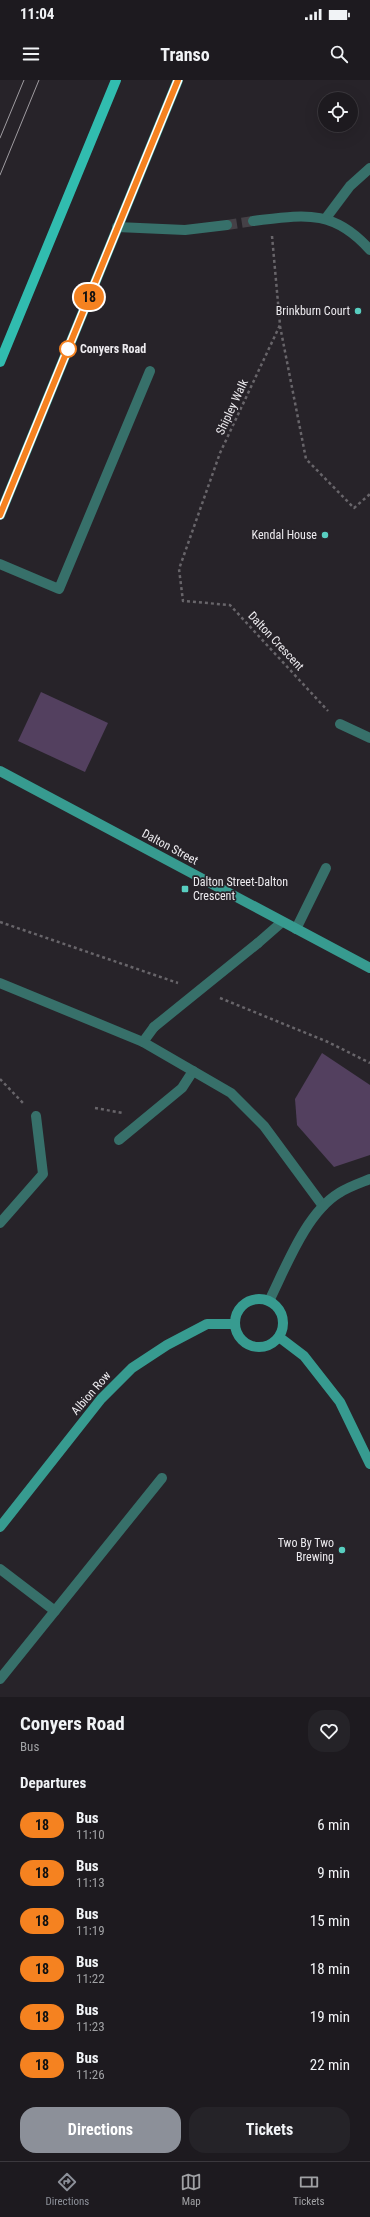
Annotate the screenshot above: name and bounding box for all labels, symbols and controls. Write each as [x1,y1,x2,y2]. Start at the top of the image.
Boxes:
text: 11:04 [20,5,54,23]
icon: menu [20,43,42,65]
icon: search [328,43,350,65]
text: Transo [160,44,210,65]
map controls [318,92,358,132]
button: locate [318,92,358,132]
line badge: 18 [71,284,107,310]
text: 18 [82,289,96,305]
place label: Brinkburn Court [276,304,350,318]
marker: Brinkburn Court [353,306,363,316]
marker: Conyers Road [59,340,77,358]
place label: Conyers Road [80,342,146,356]
street label: Shipley Walk [213,377,251,437]
place label: Kendal House [252,528,317,542]
marker: Kendal House [320,530,330,540]
street label: Dalton Crescent [245,609,307,674]
street label: Dalton Street [140,826,201,868]
place label: Dalton Street-Dalton Crescent [193,875,288,903]
marker: Dalton Street-Dalton Crescent [180,884,190,894]
street label: Albion Row [68,1368,114,1418]
place label: Two By Two Brewing [278,1536,334,1564]
marker: Two By Two Brewing [337,1545,347,1555]
button: heart [308,1710,350,1752]
text: Conyers Road [20,1712,125,1735]
text: Bus [20,1739,39,1754]
text: Departures [20,1774,86,1792]
text: Bus [76,1809,99,1827]
text: 6 min [317,1816,350,1834]
text: 18 [35,1817,49,1833]
text: 11:10 [76,1827,105,1842]
text: Bus [76,1857,99,1875]
text: 9 min [317,1864,350,1882]
text: 18 [35,1865,49,1881]
text: 11:13 [76,1875,105,1890]
text: Bus [76,1905,99,1923]
text: 15 min [310,1912,350,1930]
text: 18 [35,1913,49,1929]
text: 11:19 [76,1923,105,1938]
text: Bus [76,1953,99,1971]
text: 18 min [310,1960,350,1978]
text: 18 [35,1961,49,1977]
text: 11:22 [76,1971,105,1986]
text: Bus [76,2001,99,2019]
text: 19 min [310,2008,350,2026]
text: 18 [35,2009,49,2025]
text: 11:23 [76,2019,105,2034]
text: Bus [76,2049,99,2067]
text: 22 min [310,2056,350,2074]
text: 18 [35,2057,49,2073]
text: 11:26 [76,2067,105,2082]
button: Directions [20,2107,181,2153]
button: Tickets [189,2107,350,2153]
tab: Directions [45,2171,89,2208]
tab: Map [180,2171,202,2208]
tab: Tickets [293,2171,325,2208]

